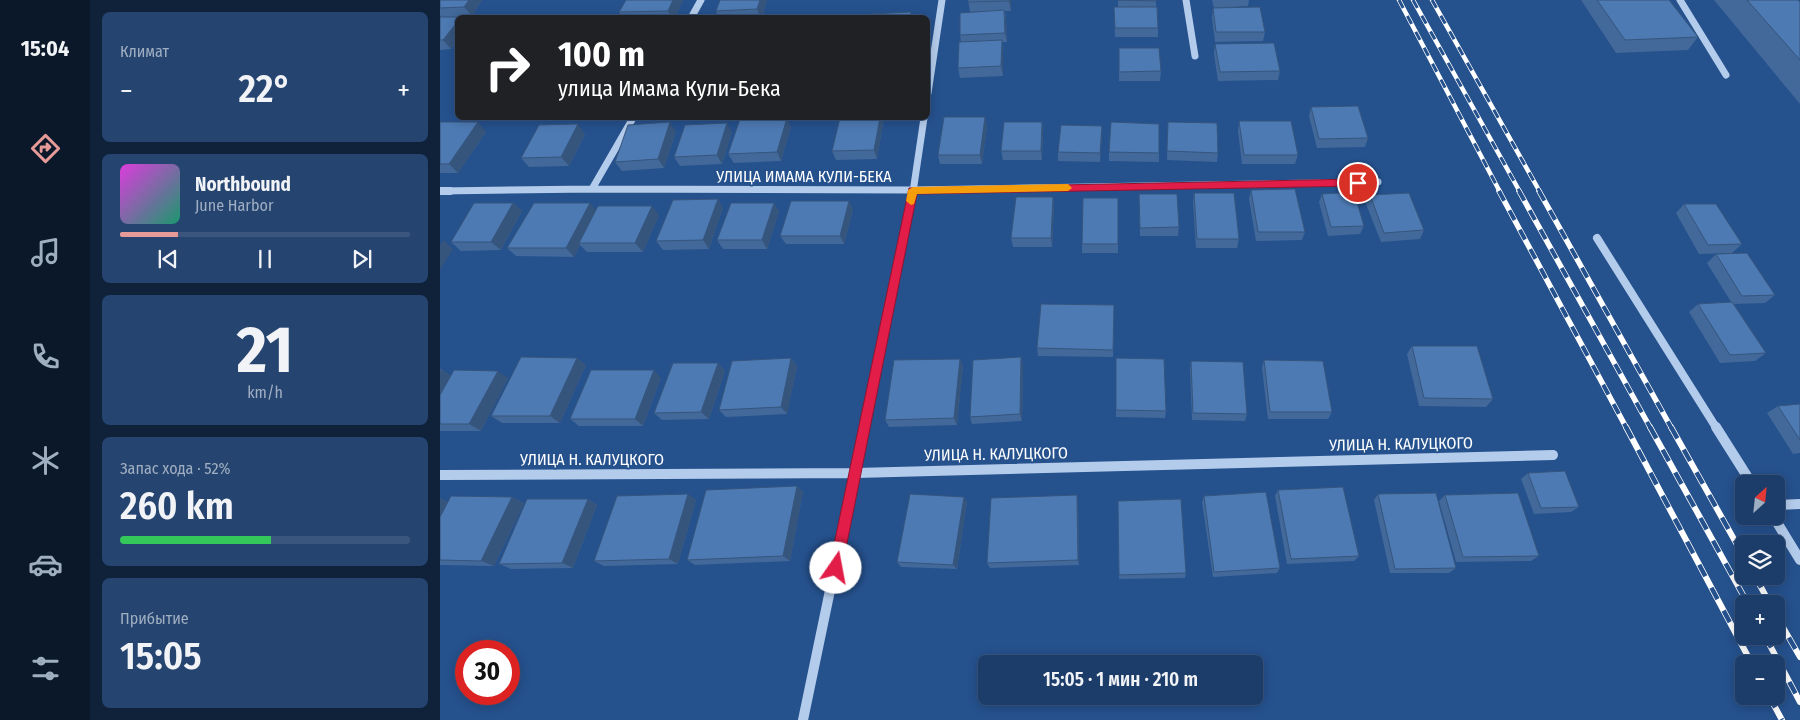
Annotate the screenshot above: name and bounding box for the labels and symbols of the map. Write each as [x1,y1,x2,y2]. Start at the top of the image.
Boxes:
pin [1337,162,1379,204]
street label: УЛИЦА ИМАМА КУЛИ-БЕКА [715,167,892,186]
street label: УЛИЦА Н. КАЛУЦКОГО [1328,433,1473,455]
street label: УЛИЦА Н. КАЛУЦКОГО [923,443,1068,465]
street label: УЛИЦА Н. КАЛУЦКОГО [519,450,664,469]
north arrow [1735,475,1785,525]
position arrow [809,541,861,593]
speed limit sign: 30 [455,640,520,705]

